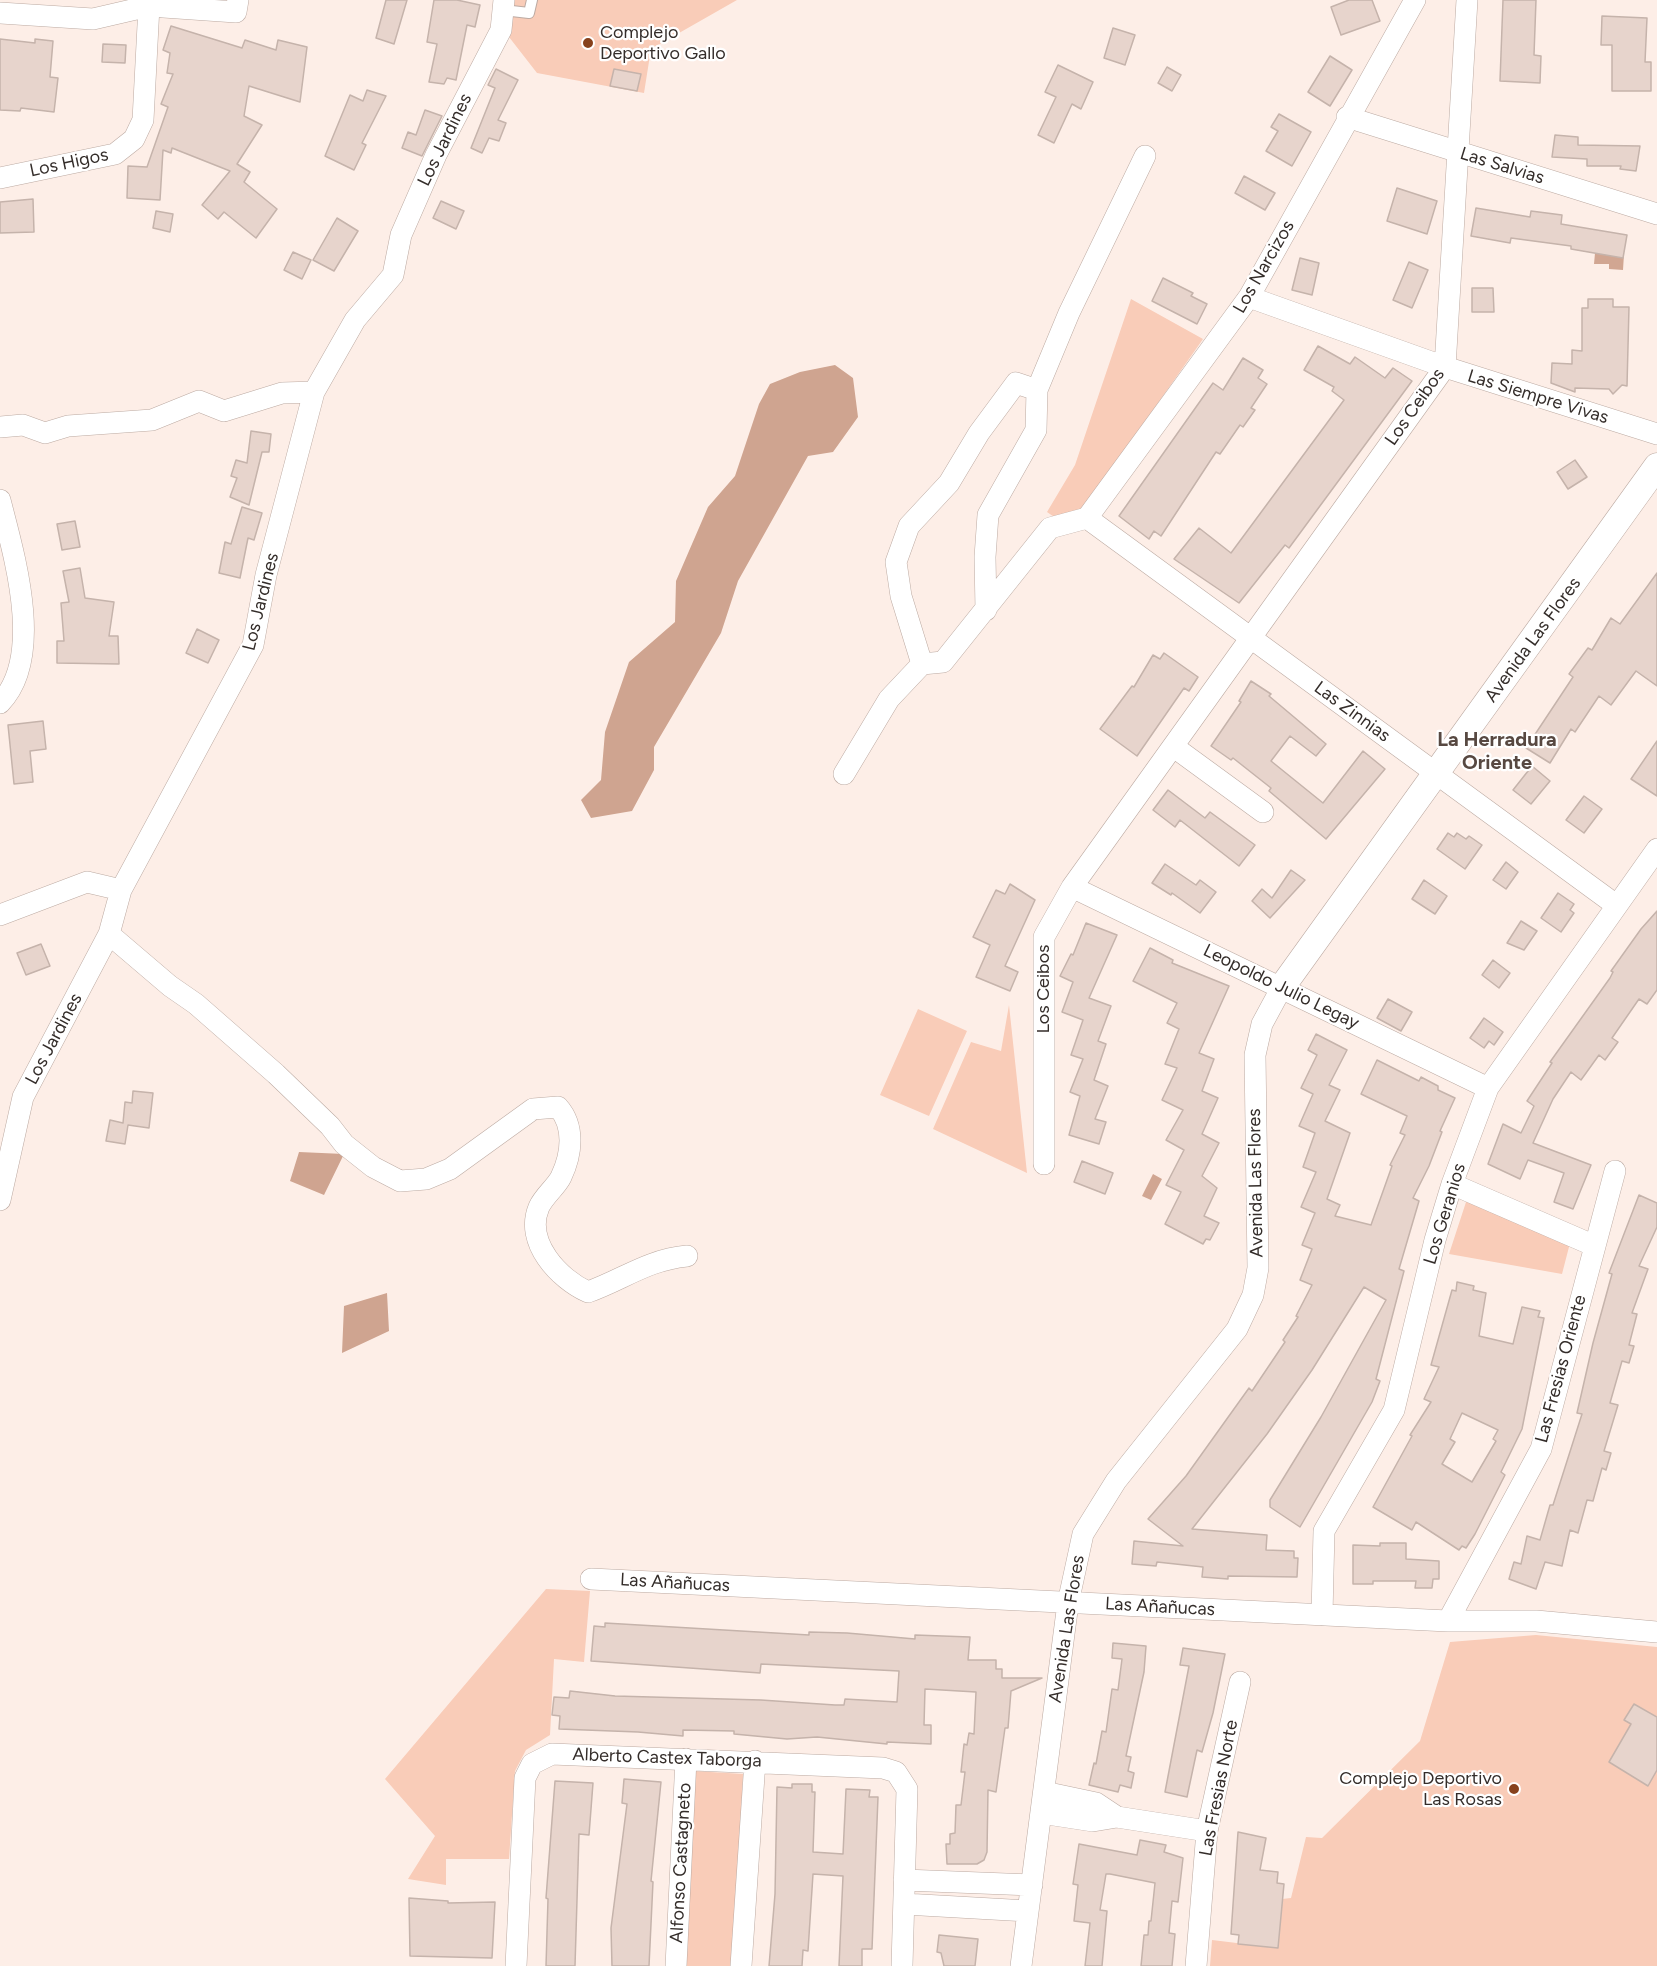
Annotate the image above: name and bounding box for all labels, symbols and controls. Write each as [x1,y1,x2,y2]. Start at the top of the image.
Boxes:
place label: Complejo Deportivo Gallo [600,22,726,64]
marker: Complejo Deportivo Gallo [581,36,595,50]
street label: Los Jardines [413,90,477,190]
street label: Las Salvias [1457,143,1547,189]
street label: Los Higos [28,144,110,182]
street label: Los Narcizos [1229,217,1299,317]
street label: Los Ceibos [1381,364,1449,450]
street label: Las Siempre Vivas [1465,365,1611,429]
street label: Los Jardines [238,551,284,653]
street label: Avenida Las Flores [1480,573,1586,707]
street label: Las Zinnias [1310,677,1394,747]
district label: La Herradura Oriente [1437,728,1557,775]
street label: Leopoldo Julio Legay [1200,940,1362,1034]
street label: Los Ceibos [1033,945,1055,1033]
street label: Los Jardines [21,990,87,1088]
street label: Avenida Las Flores [1244,1108,1268,1258]
street label: Los Geranios [1419,1161,1471,1267]
street label: Las Fresias Oriente [1531,1293,1591,1445]
street label: Avenida Las Flores [1045,1554,1089,1704]
street label: Las Añañucas [619,1569,731,1597]
street label: Las Añañucas [1104,1593,1216,1621]
street label: Las Fresias Norte [1195,1718,1243,1858]
street label: Alberto Castex Taborga [572,1744,762,1772]
place label: Complejo Deportivo Las Rosas [1339,1768,1502,1810]
street label: Alfonso Castagneto [666,1782,696,1944]
marker: Complejo Deportivo Las Rosas [1507,1782,1521,1796]

